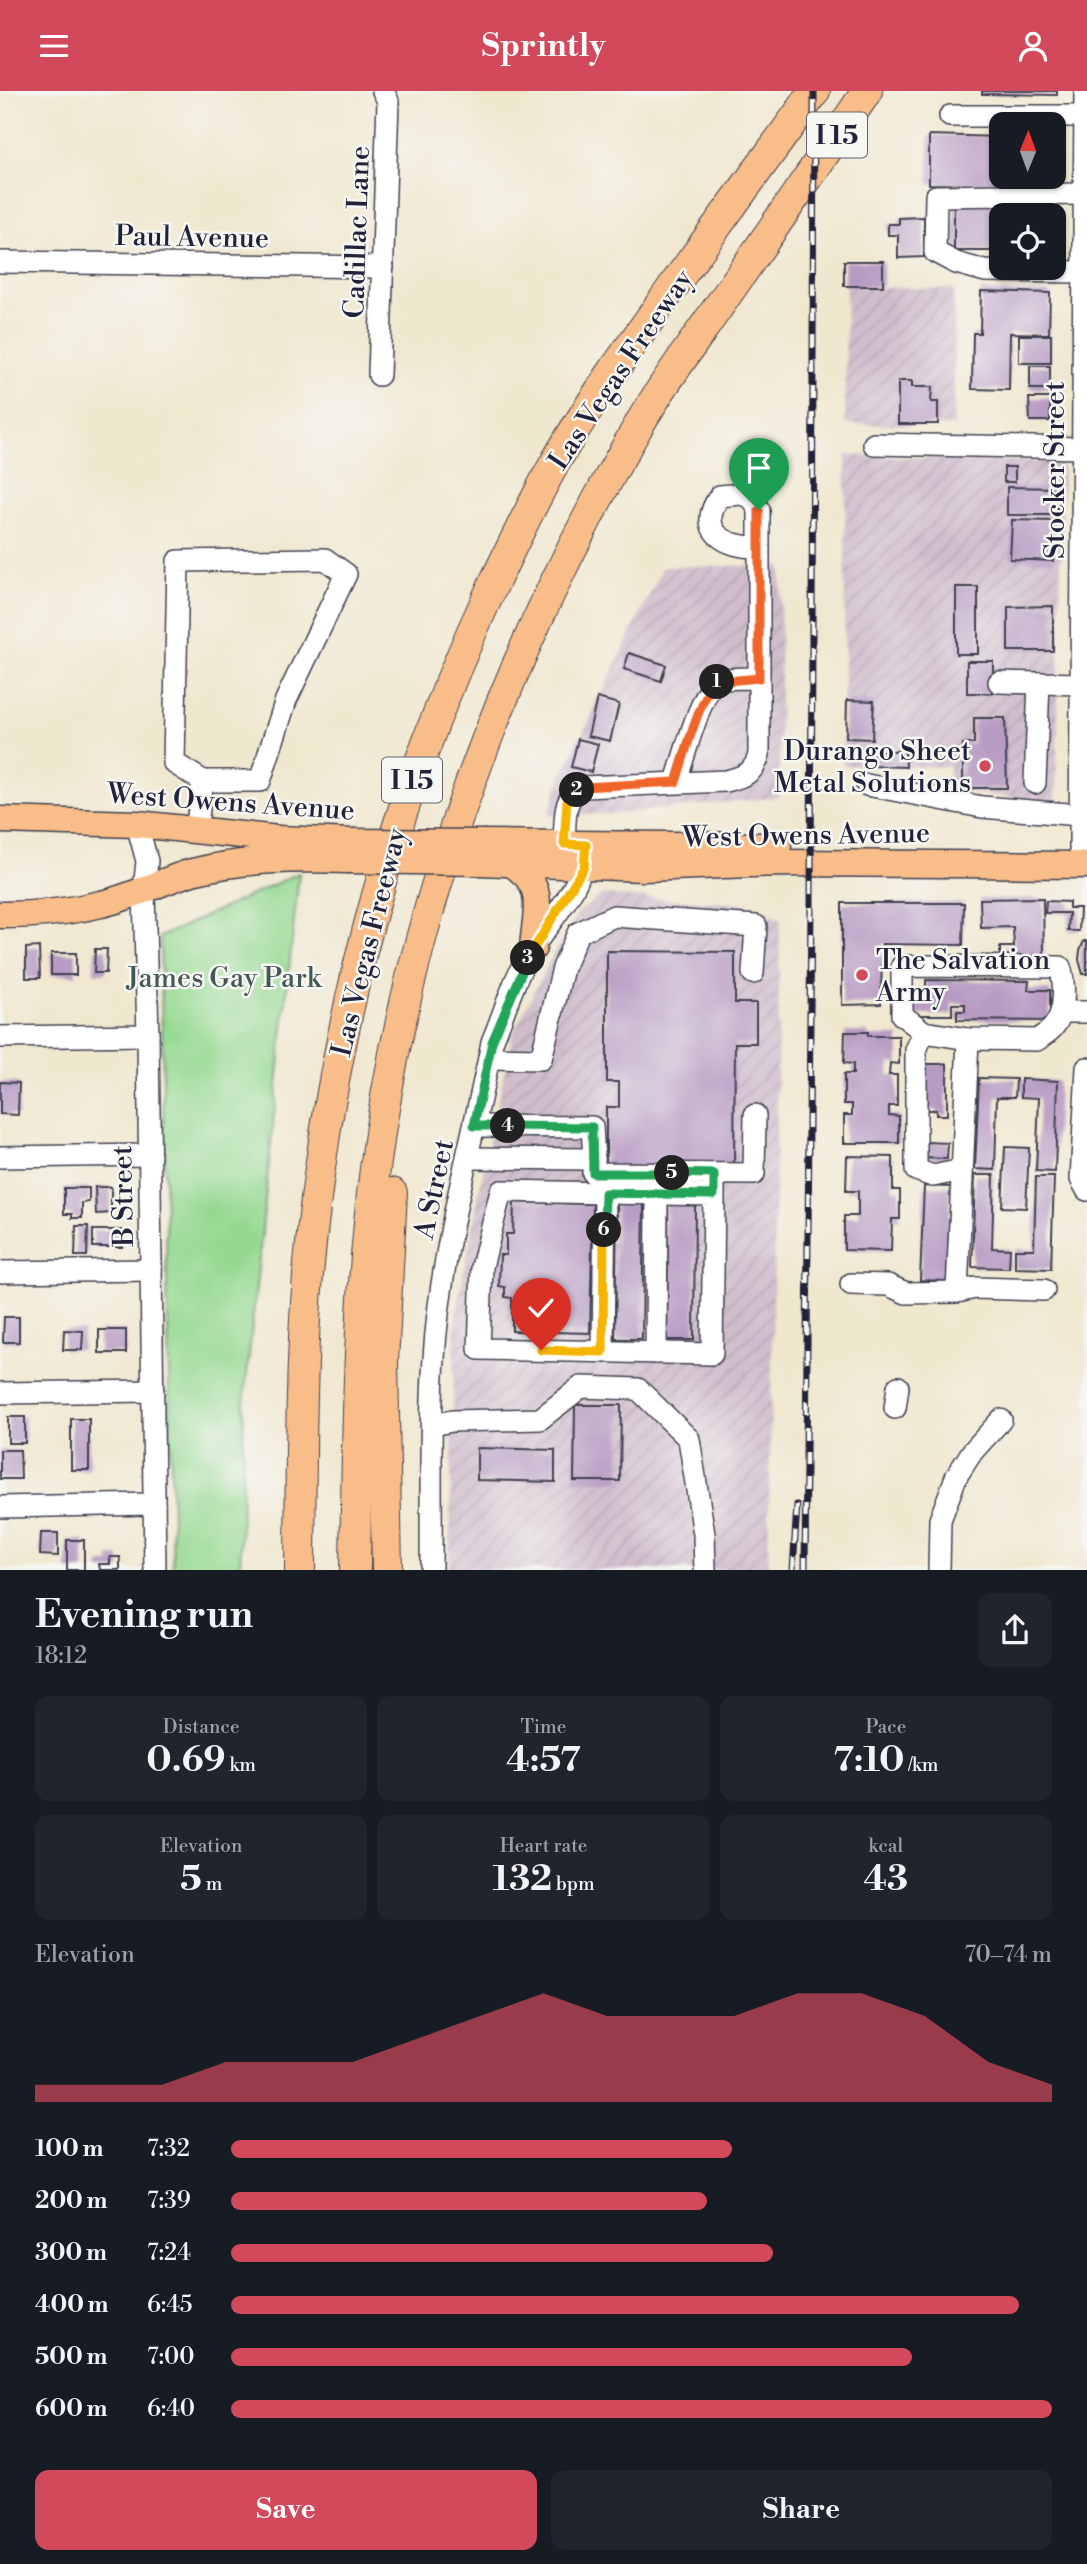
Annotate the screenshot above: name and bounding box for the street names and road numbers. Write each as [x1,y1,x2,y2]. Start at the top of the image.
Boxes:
road number: I 15 [807,113,867,157]
street label: Cadillac Lane [337,145,378,319]
street label: Paul Avenue [115,219,269,256]
street label: Las Vegas Freeway [541,263,702,477]
street label: Stocker Street [1038,381,1073,559]
road number: I 15 [382,757,442,803]
street label: West Owens Avenue [105,776,356,829]
street label: West Owens Avenue [681,816,930,855]
street label: Las Vegas Freeway [324,824,415,1060]
street label: A Street [407,1136,462,1243]
street label: B Street [105,1145,142,1248]

